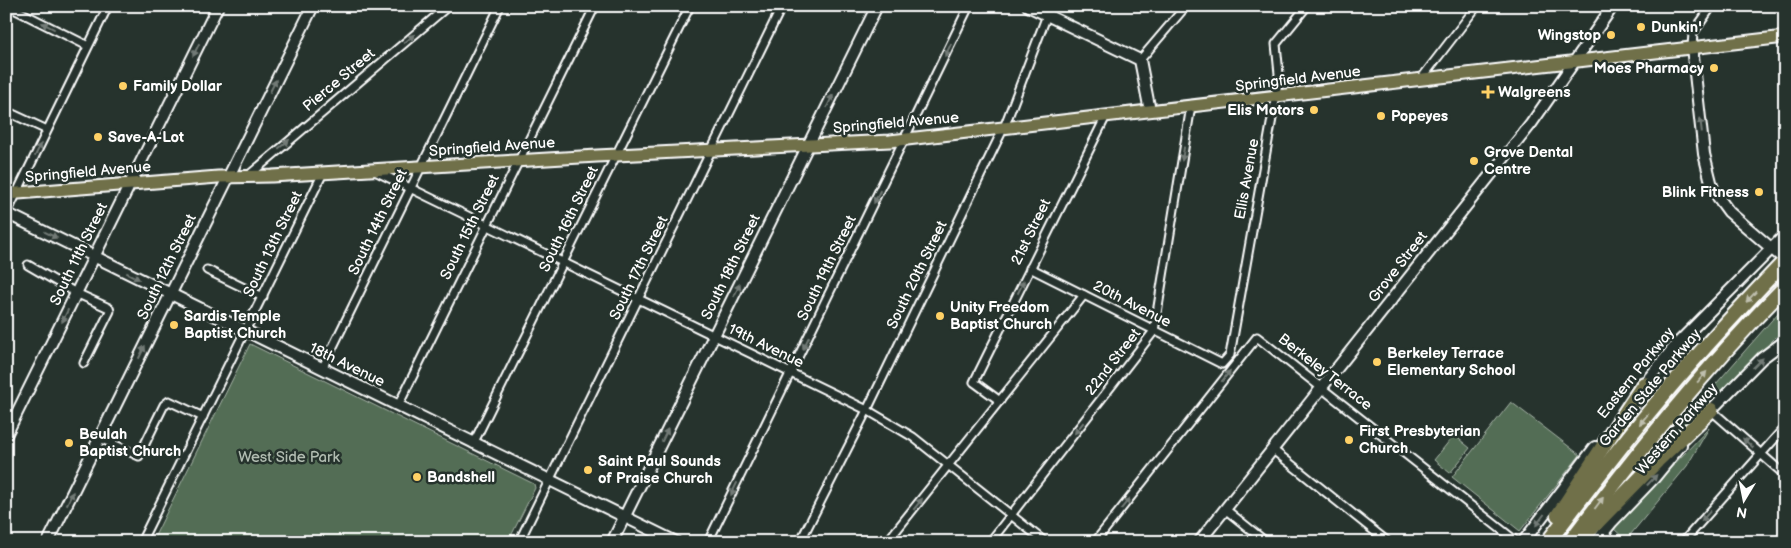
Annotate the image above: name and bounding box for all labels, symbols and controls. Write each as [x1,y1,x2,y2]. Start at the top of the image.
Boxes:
place label: Dunkin' [1651,18,1702,37]
marker: Dunkin' [1635,21,1647,33]
one-way arrow [41,22,55,30]
place label: Wingstop [1538,26,1601,45]
marker: Wingstop [1605,29,1617,41]
one-way arrow [402,34,415,45]
one-way arrow [192,43,200,57]
one-way arrow [944,43,952,57]
street label: Pierce Street [299,44,379,116]
place label: Moes Pharmacy [1594,59,1704,78]
street label: Springfield Avenue [1234,62,1362,96]
marker: Moes Pharmacy [1708,62,1720,74]
place label: Family Dollar [133,77,223,96]
one-way arrow [270,79,278,93]
marker: Family Dollar [117,80,129,92]
place label: Walgreens [1498,83,1571,102]
marker: Walgreens [1482,86,1494,98]
one-way arrow [826,94,834,108]
place label: Elis Motors [1227,101,1304,120]
marker: Elis Motors [1308,104,1320,116]
place label: Popeyes [1391,107,1448,126]
street label: Springfield Avenue [832,108,960,138]
marker: Popeyes [1375,110,1387,122]
one-way arrow [1697,117,1705,133]
place label: Save-A-Lot [108,128,184,147]
marker: Save-A-Lot [92,131,104,143]
street label: Springfield Avenue [428,133,556,161]
street label: Ellis Avenue [1231,137,1263,221]
one-way arrow [278,138,291,149]
one-way arrow [34,142,42,157]
place label: Grove Dental Centre [1484,143,1573,179]
one-way arrow [1179,146,1187,162]
marker: Grove Dental Centre [1468,155,1480,167]
street label: Springfield Avenue [24,157,152,187]
street label: South 16th Street [535,163,603,275]
street label: South 14th Street [344,166,412,278]
street label: South 15th Street [436,171,504,283]
place label: Blink Fitness [1662,183,1749,202]
marker: Blink Fitness [1753,186,1765,198]
street label: South 13th Street [239,188,307,300]
one-way arrow [873,190,881,204]
street label: 21st Street [1007,195,1055,268]
street label: South 11th Street [46,199,112,309]
street label: South 12th Street [133,211,201,323]
street label: South 18th Street [697,211,765,323]
street label: South 17th Street [606,212,673,323]
street label: South 19th Street [793,212,861,324]
street label: South 20th Street [883,217,952,332]
street label: Grove Street [1364,227,1432,307]
one-way arrow [44,231,58,239]
one-way arrow [126,272,140,280]
street label: 20th Avenue [1090,276,1174,332]
one-way arrow [1017,280,1025,294]
one-way arrow [733,282,741,297]
one-way arrow [1745,290,1757,302]
place label: Unity Freedom Baptist Church [950,298,1052,334]
place label: Sardis Temple Baptist Church [184,307,286,343]
one-way arrow [61,309,69,323]
marker: Unity Freedom Baptist Church [934,310,946,322]
marker: Sardis Temple Baptist Church [168,319,180,331]
street label: 19th Avenue [725,320,807,373]
street label: Eastern Parkway [1593,323,1679,423]
street label: 22nd Street [1081,324,1145,399]
street label: Garden State Parkway [1595,325,1705,451]
street label: Berkeley Terrace [1274,329,1376,415]
one-way arrow [802,335,810,350]
street label: 18th Avenue [306,339,388,392]
place label: Berkeley Terrace Elementary School [1387,344,1515,380]
one-way arrow [138,345,146,359]
marker: Berkeley Terrace Elementary School [1371,356,1383,368]
one-way arrow [1751,357,1763,369]
one-way arrow [1220,370,1231,383]
one-way arrow [1696,371,1707,384]
street label: Western Parkway [1632,379,1722,479]
one-way arrow [1638,412,1649,425]
one-way arrow [1073,421,1084,434]
place label: First Presbyterian Church [1359,422,1481,458]
place label: Beulah Baptist Church [79,425,181,461]
one-way arrow [661,428,669,442]
marker: First Presbyterian Church [1343,434,1355,446]
marker: Beulah Baptist Church [63,437,75,449]
one-way arrow [1743,437,1755,449]
park label: West Side Park [238,448,341,467]
place label: Saint Paul Sounds of Praise Church [598,452,721,488]
marker: Saint Paul Sounds of Praise Church [582,464,594,476]
place label: Bandshell [427,468,495,487]
marker: Bandshell [411,471,423,483]
one-way arrow [1647,473,1658,486]
north arrow [1718,476,1768,526]
one-way arrow [730,481,739,496]
one-way arrow [66,491,74,505]
one-way arrow [1594,496,1604,510]
one-way arrow [912,497,923,510]
one-way arrow [1119,497,1130,510]
text: N [1735,503,1748,522]
one-way arrow [1700,510,1712,522]
one-way arrow [1535,513,1545,526]

